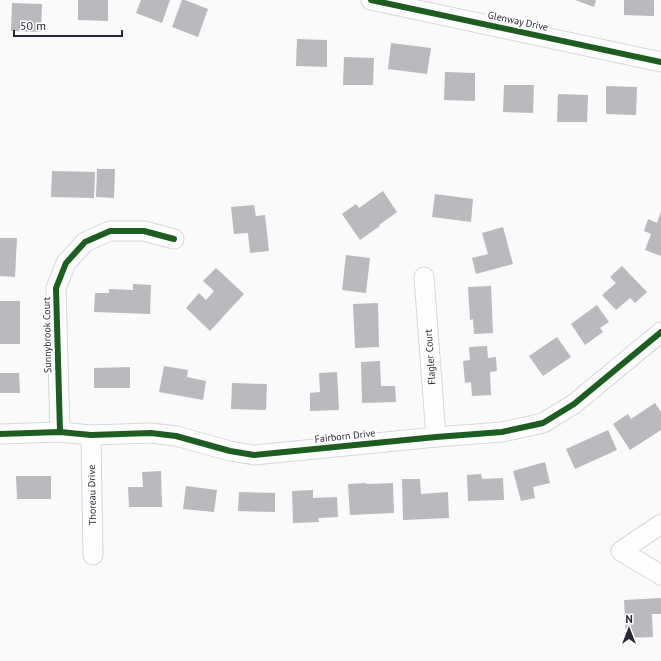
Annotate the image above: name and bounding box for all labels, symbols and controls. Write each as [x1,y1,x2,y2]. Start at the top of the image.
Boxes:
street label: Glenway Drive [487,8,549,34]
scale bar [14,12,122,38]
text: 50 m [20,18,46,33]
street label: Sunnybrook Court [40,296,54,373]
street label: Flagler Court [422,328,438,385]
street label: Fairborn Drive [314,426,376,446]
street label: Thoreau Drive [85,465,99,525]
north arrow [609,609,649,649]
text: N [625,612,633,626]

